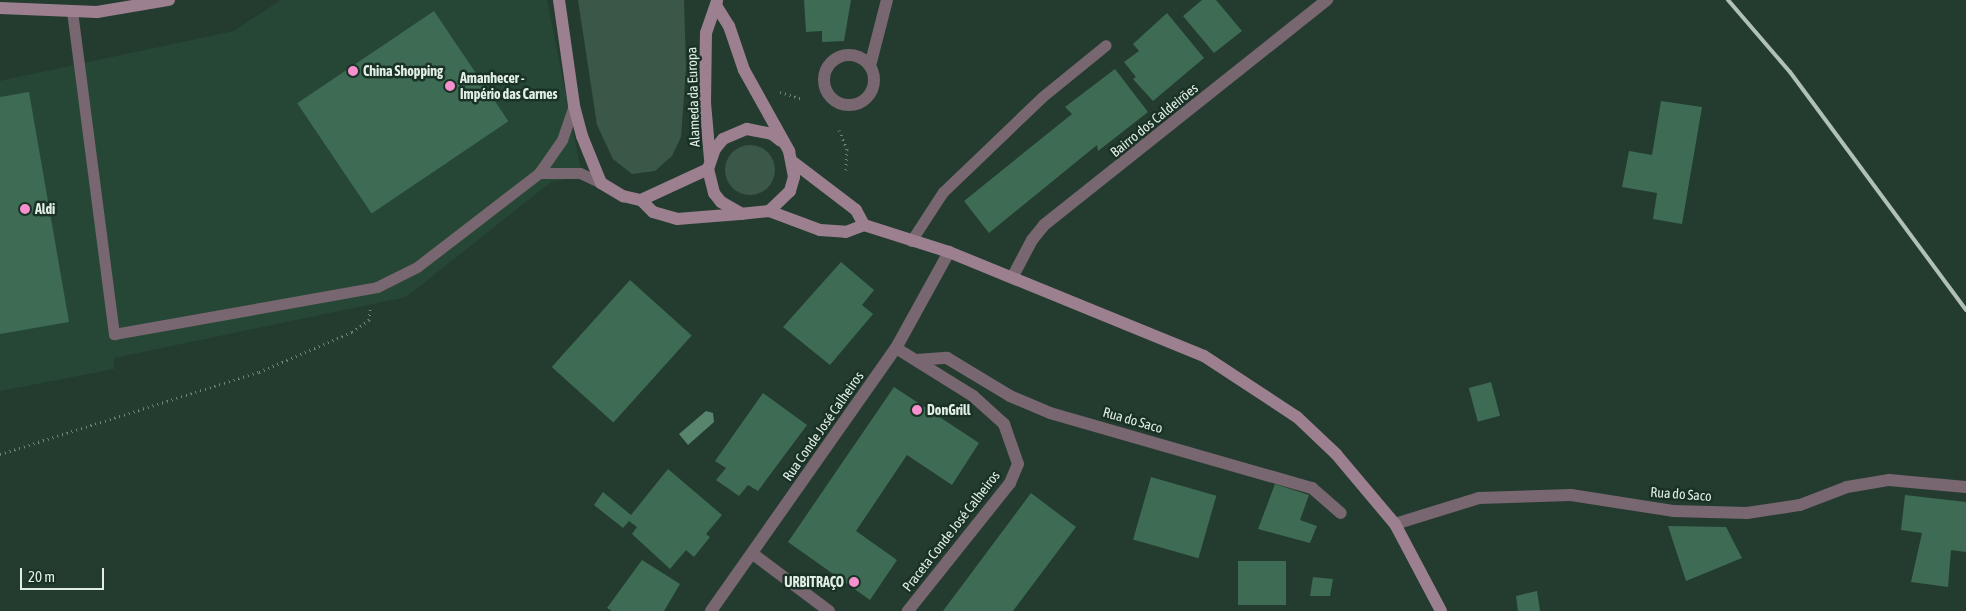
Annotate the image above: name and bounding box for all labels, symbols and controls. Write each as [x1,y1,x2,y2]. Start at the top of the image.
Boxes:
street label: Alameda da Europa [683,47,703,147]
place label: China Shopping [363,63,443,79]
marker: China Shopping [347,65,359,77]
place label: Amanhecer - Império das Carnes [460,70,558,102]
marker: Amanhecer - Império das Carnes [444,80,456,92]
street label: Bairro dos Caldeirões [1107,80,1201,160]
place label: Aldi [35,201,55,217]
marker: Aldi [19,203,31,215]
street label: Rua Conde José Calheiros [779,368,867,484]
place label: DonGrill [927,402,970,418]
street label: Rua do Saco [1101,403,1165,437]
marker: DonGrill [911,404,923,416]
street label: Praceta Conde José Calheiros [899,467,1003,595]
street label: Rua do Saco [1650,483,1712,505]
scale bar [22,558,106,590]
text: 20 m [28,568,55,585]
place label: URBITRAÇO [784,574,844,590]
marker: URBITRAÇO [848,576,860,588]

